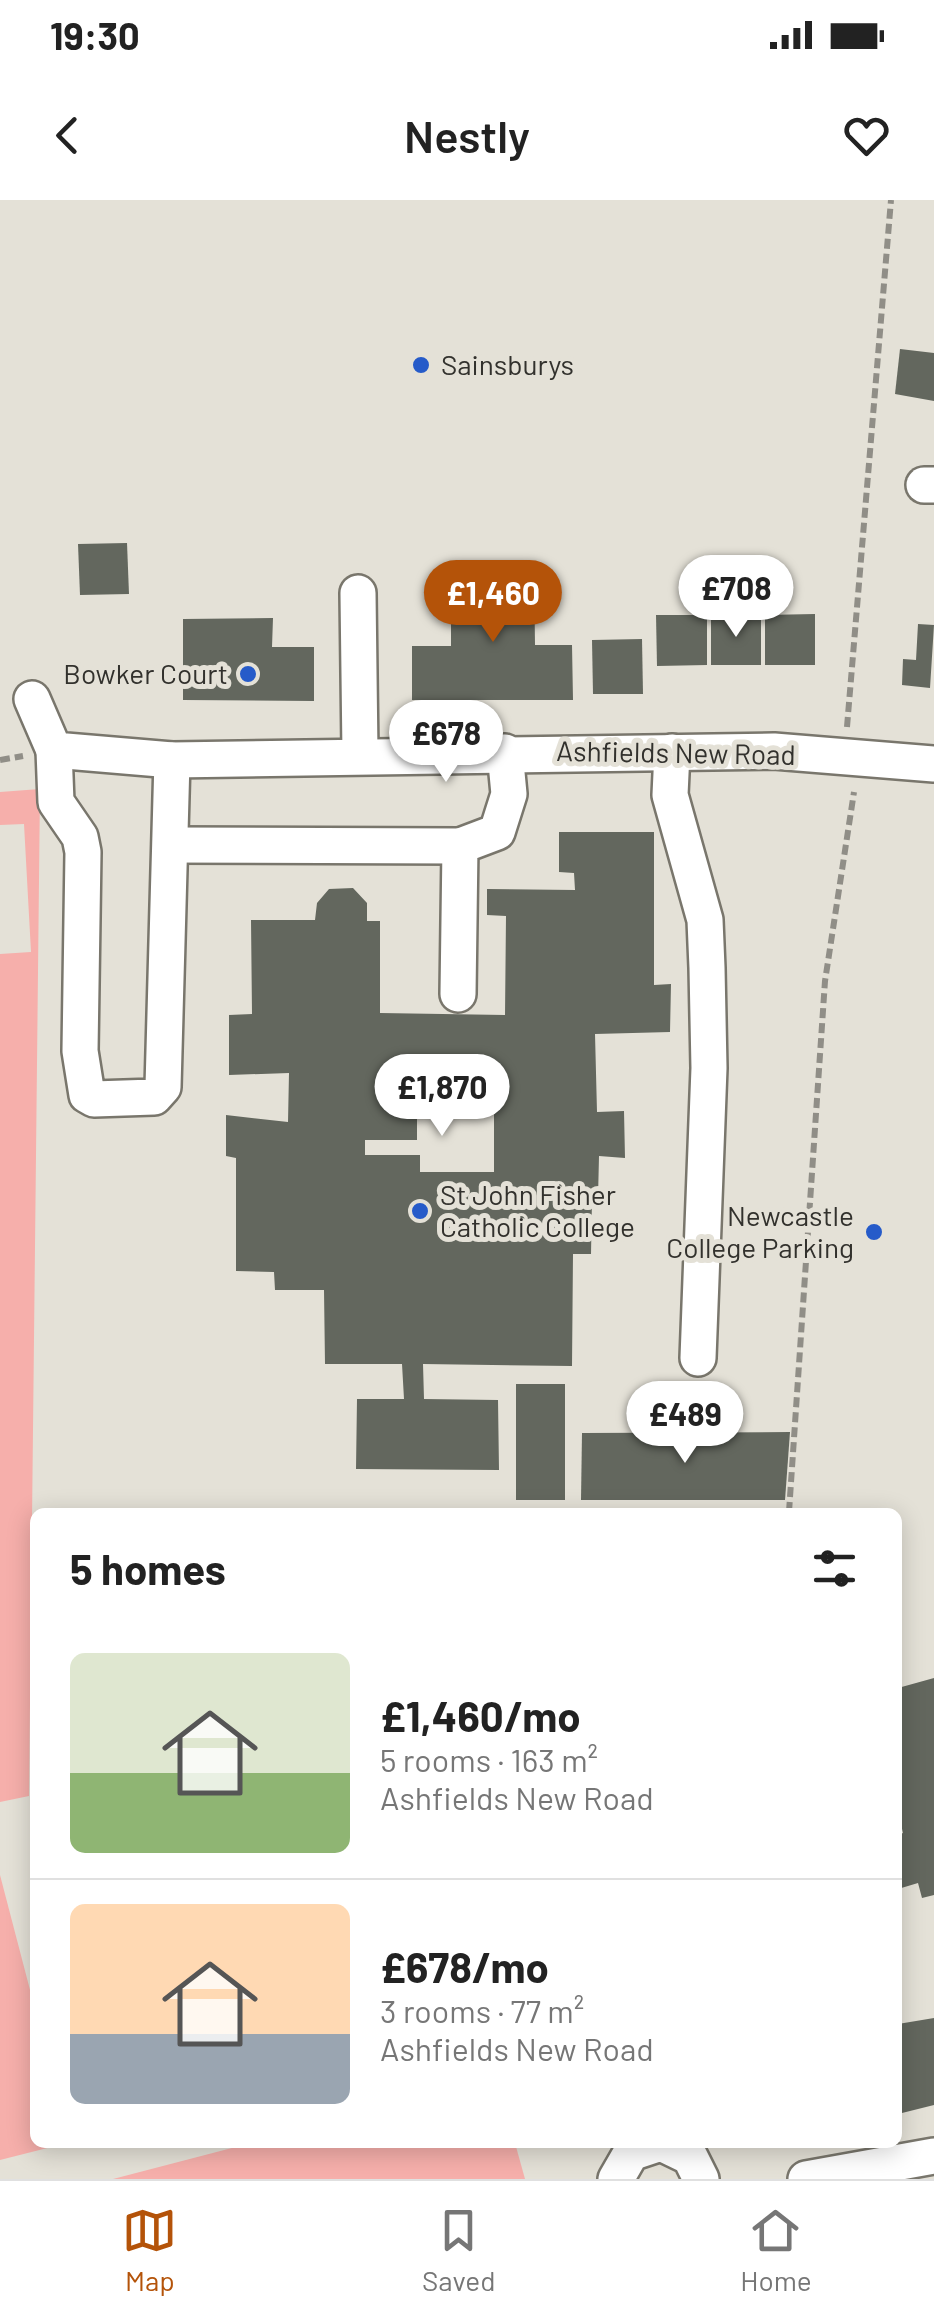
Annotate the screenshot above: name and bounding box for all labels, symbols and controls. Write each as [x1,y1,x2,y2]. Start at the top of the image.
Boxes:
text: 19:30 [50,12,140,58]
icon: back [40,108,95,163]
text: Nestly [404,108,530,162]
icon: heart [839,108,894,163]
place label: Sainsburys [441,347,574,381]
marker: Sainsburys [410,354,432,376]
pin: £708 [677,555,795,640]
pin: £1,460 [412,560,574,645]
text: £708 [700,568,772,606]
text: £1,460 [446,573,540,611]
place label: Bowker Court [63,656,228,690]
marker: Bowker Court [237,663,259,685]
pin: £678 [387,700,505,785]
text: £678 [411,713,481,751]
street label: Ashfields New Road [556,733,796,771]
pin: £1,870 [361,1054,523,1139]
text: £1,870 [397,1067,487,1105]
place label: St John Fisher Catholic College [440,1177,635,1243]
place label: Newcastle College Parking [666,1198,854,1264]
marker: St John Fisher Catholic College [409,1200,431,1222]
marker: Newcastle College Parking [863,1221,885,1243]
pin: £489 [626,1381,744,1466]
text: £489 [648,1394,722,1432]
icon: filters [807,1541,862,1596]
text: 5 homes [70,1543,226,1593]
text: £1,460/mo [380,1690,581,1740]
icon: home [150,1693,270,1813]
text: 5 rooms · 163 m² [380,1740,598,1778]
text: Ashfields New Road [380,1778,654,1816]
text: £678/mo [380,1941,549,1991]
icon: home [150,1944,270,2064]
text: 3 rooms · 77 m² [380,1991,584,2029]
text: Ashfields New Road [380,2029,654,2067]
tab: Map [122,2203,177,2297]
tab: Saved [422,2203,495,2297]
tab: Home [740,2203,812,2297]

